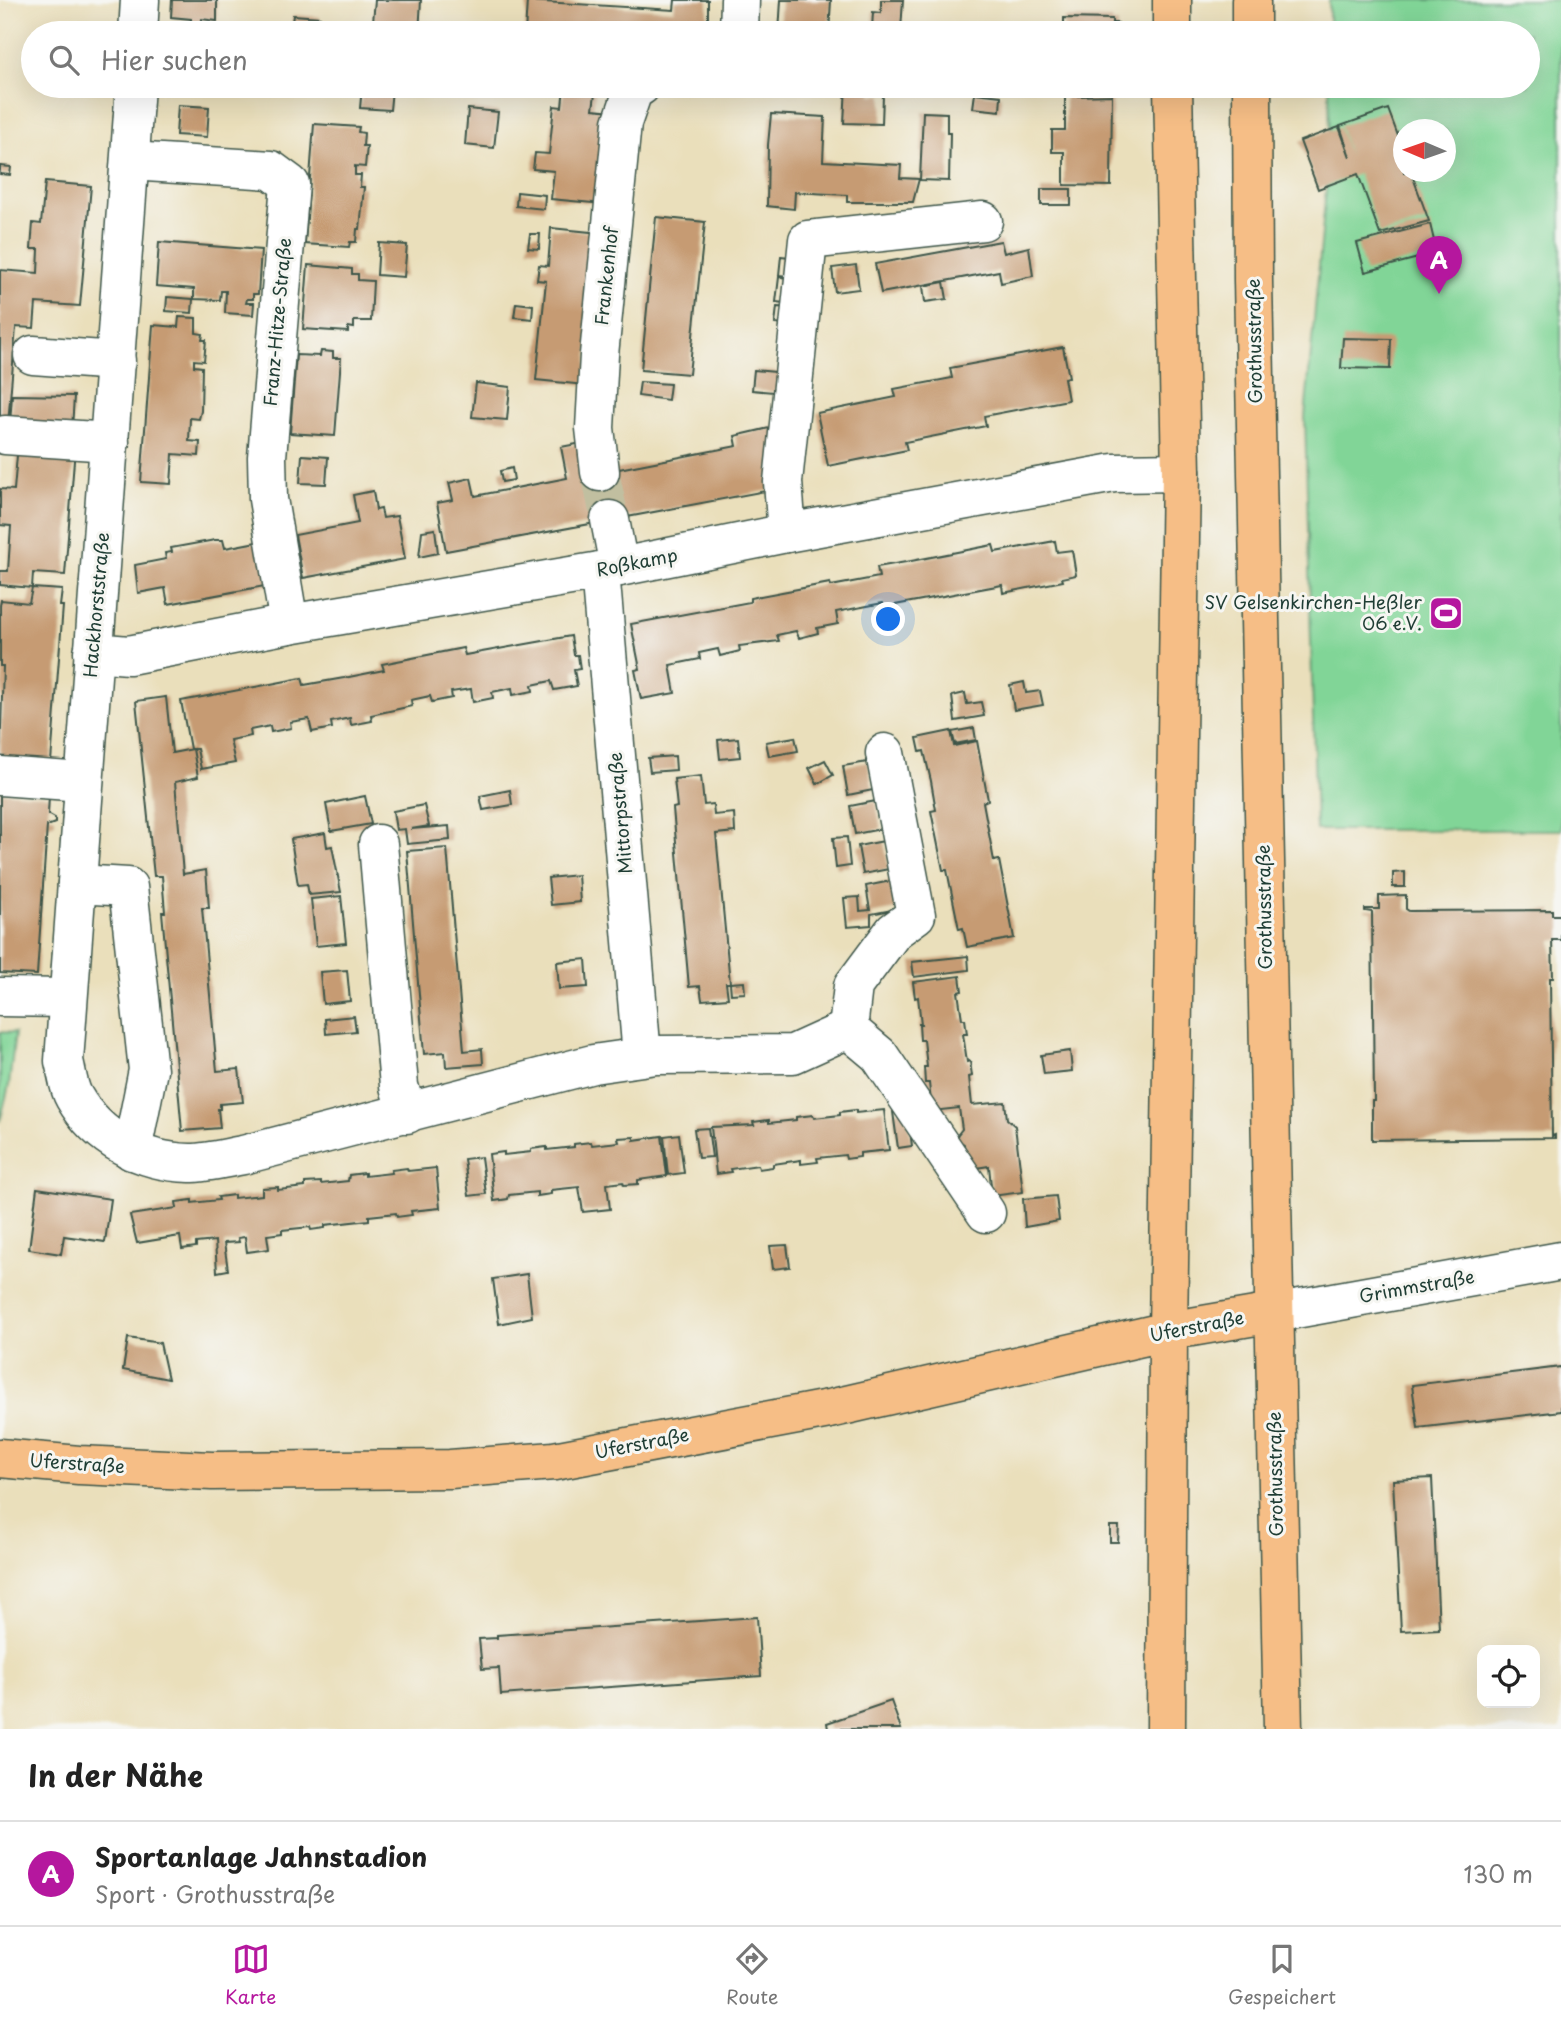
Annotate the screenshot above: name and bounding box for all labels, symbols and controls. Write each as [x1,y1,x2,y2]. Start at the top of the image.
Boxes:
search box [21,21,1540,98]
text: Hier suchen [101,40,248,79]
icon: search [45,41,83,79]
north arrow [1393,119,1456,182]
street label: Frankenhof [587,223,624,327]
pin: A [1416,236,1462,294]
street label: Franz-Hitze-Straße [256,237,297,407]
street label: Grothusstraße [1239,278,1268,404]
street label: Hackhorststraße [76,531,115,679]
street label: Roßkamp [594,540,680,583]
place label: SV Gelsenkirchen-Heßler 06 e.V. [1205,588,1423,636]
sports icon: SV Gelsenkirchen-Heßler 06 e.V. [1427,594,1465,632]
your location [871,602,905,636]
street label: Mittorpstraße [601,751,638,875]
street label: Grothusstraße [1249,844,1278,970]
street label: Grimmstraße [1357,1262,1477,1309]
street label: Uferstraße [1147,1303,1246,1348]
street label: Grothusstraße [1260,1411,1289,1537]
street label: Uferstraße [592,1420,691,1465]
street label: Uferstraße [29,1446,126,1479]
map controls [1477,1645,1540,1708]
button: locate [1477,1645,1540,1708]
text: In der Nähe [28,1752,203,1797]
text: Sportanlage Jahnstadion [95,1837,427,1876]
text: A [42,1856,60,1891]
text: 130 m [1463,1856,1533,1891]
text: Sport · Grothusstraße [95,1876,335,1911]
tab: Karte [225,1940,276,2010]
tab: Route [726,1940,778,2010]
tab: Gespeichert [1228,1940,1336,2010]

